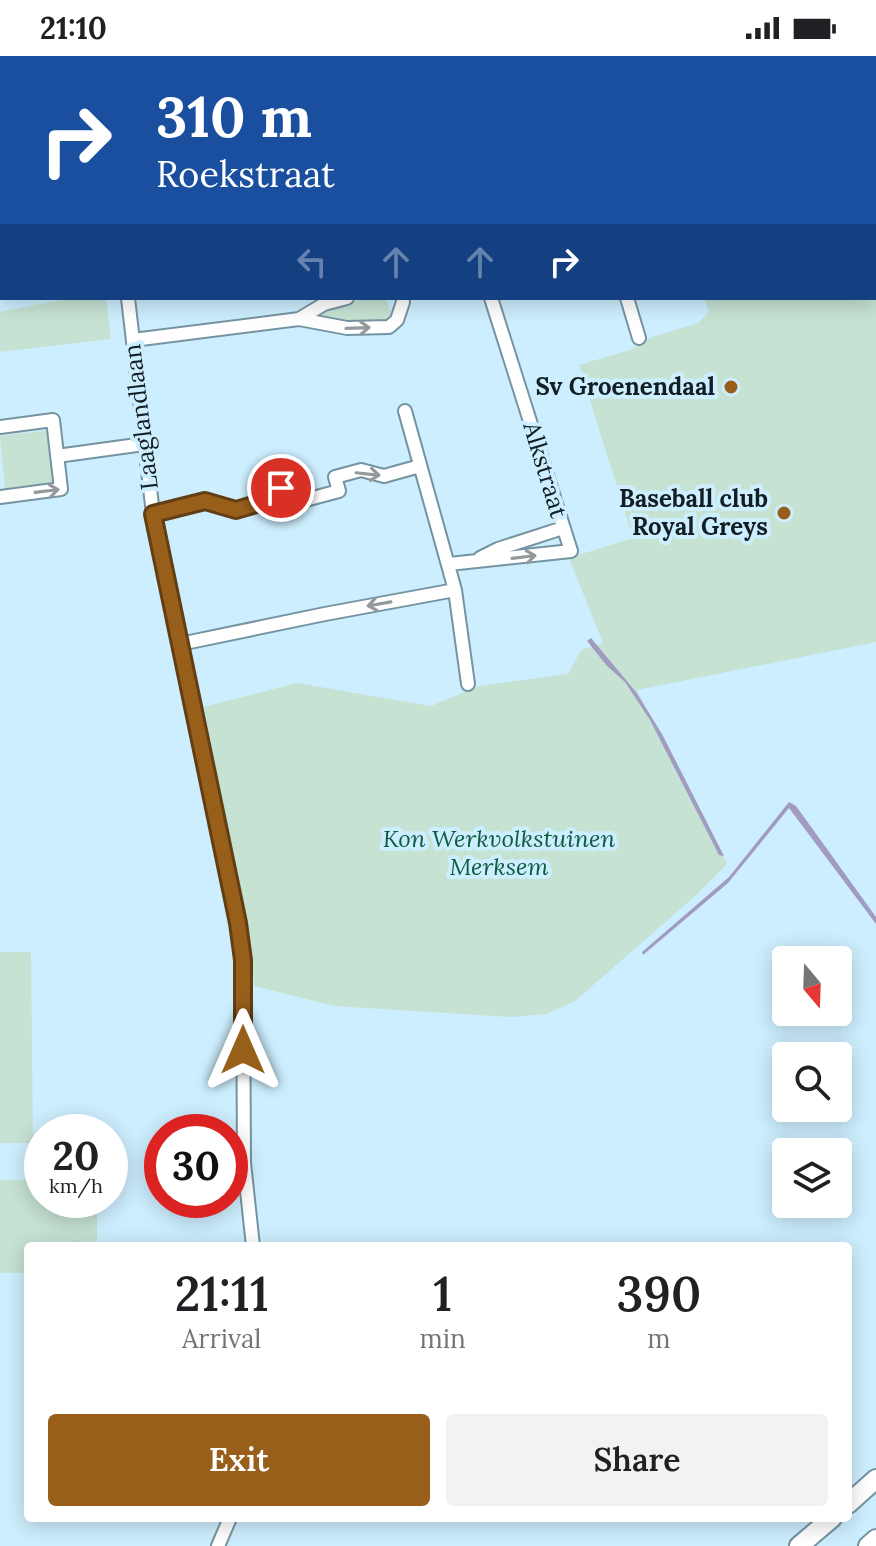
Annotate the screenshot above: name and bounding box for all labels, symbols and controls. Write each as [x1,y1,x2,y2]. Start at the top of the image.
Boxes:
text: 21:10 [40,9,107,47]
text: 310 m [156,81,312,152]
icon: right [24,88,128,192]
text: Roekstraat [156,151,335,197]
icon: left [290,240,334,284]
icon: ahead [374,240,418,284]
icon: ahead [458,240,502,284]
icon: right [542,240,586,284]
one-way arrow [344,320,371,335]
street label: Laaglandlaan [116,342,165,492]
place label: Sv Groenendaal [535,371,715,402]
marker: Sv Groenendaal [722,378,740,396]
street label: Alkstraat [516,417,575,522]
pin [247,454,315,522]
icon: arrive [259,466,303,510]
one-way arrow [354,466,380,481]
one-way arrow [34,483,59,498]
place label: Baseball club Royal Greys [619,483,768,542]
marker: Baseball club Royal Greys [775,504,793,522]
one-way arrow [511,549,536,564]
one-way arrow [366,597,392,612]
park label: Kon Werkvolkstuinen Merksem [383,823,615,882]
north arrow [772,946,852,1026]
map controls [772,946,852,1218]
position arrow [201,1008,285,1092]
button: search [772,1042,852,1122]
speed limit sign: 30 [144,1114,248,1218]
text: 20 [53,1130,99,1181]
button: layers [772,1138,852,1218]
text: km/h [49,1173,103,1198]
text: 21:11 [175,1263,269,1324]
text: 1 [433,1263,452,1324]
text: 390 [616,1263,701,1324]
text: Arrival [182,1322,261,1355]
text: min [419,1322,466,1355]
text: m [647,1322,670,1355]
button: Exit [48,1414,430,1506]
button: Share [446,1414,828,1506]

